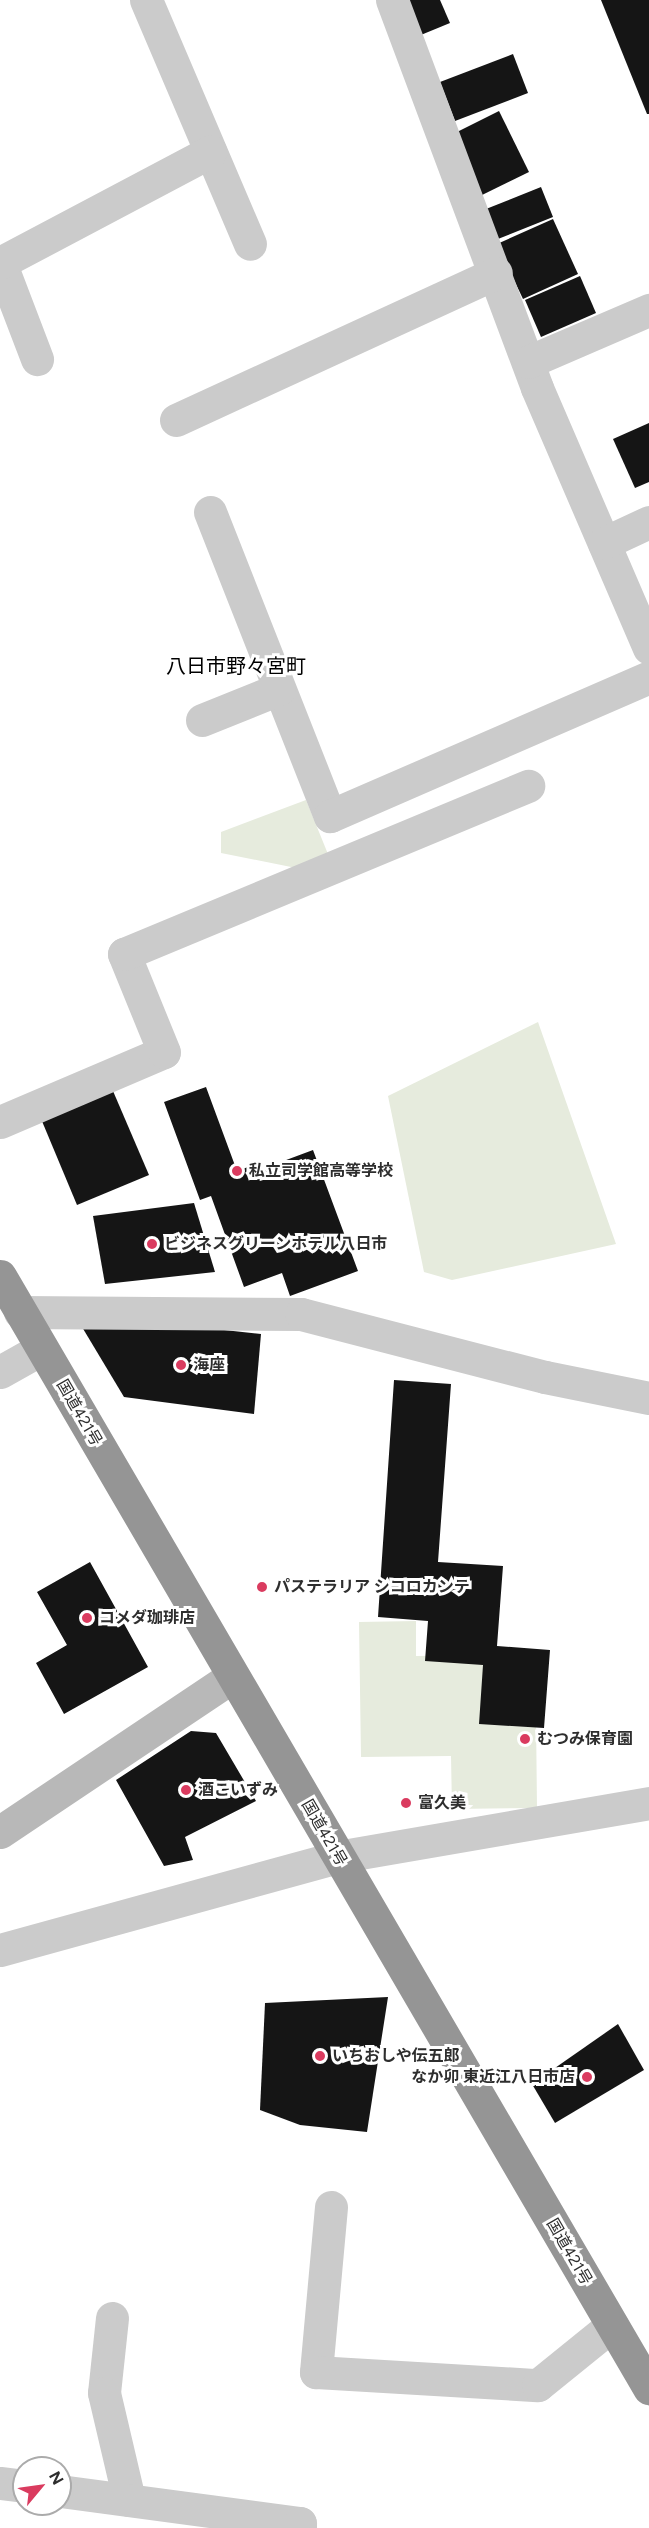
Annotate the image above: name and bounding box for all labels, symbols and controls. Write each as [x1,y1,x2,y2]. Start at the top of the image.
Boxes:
district label: 八日市野々宮町 [166,654,306,678]
place label: 私立司学館高等学校 [249,1161,393,1181]
marker: 私立司学館高等学校 [230,1164,244,1178]
place label: ビジネスグリーンホテル八日市 [164,1234,388,1254]
marker: ビジネスグリーンホテル八日市 [145,1237,159,1251]
place label: 海座 [193,1355,225,1375]
marker: 海座 [174,1358,188,1372]
street label: 国道421号 [52,1376,106,1450]
place label: パステラリア シコロカンテ [274,1577,470,1597]
marker: パステラリア シコロカンテ [255,1580,269,1594]
place label: コメダ珈琲店 [99,1608,195,1628]
marker: コメダ珈琲店 [80,1611,94,1625]
place label: むつみ保育園 [537,1729,633,1749]
marker: むつみ保育園 [518,1732,532,1746]
place label: 酒こいずみ [198,1780,278,1800]
marker: 酒こいずみ [179,1783,193,1797]
place label: 富久美 [418,1793,466,1813]
street label: 国道421号 [297,1796,351,1870]
marker: 富久美 [399,1796,413,1810]
place label: いちおしや伝五郎 [332,2046,460,2066]
marker: いちおしや伝五郎 [313,2049,327,2063]
place label: なか卯 東近江八日市店 [411,2067,575,2087]
marker: なか卯 東近江八日市店 [580,2070,594,2084]
street label: 国道421号 [542,2215,596,2289]
north arrow [12,2456,72,2516]
text: N [45,2468,68,2488]

